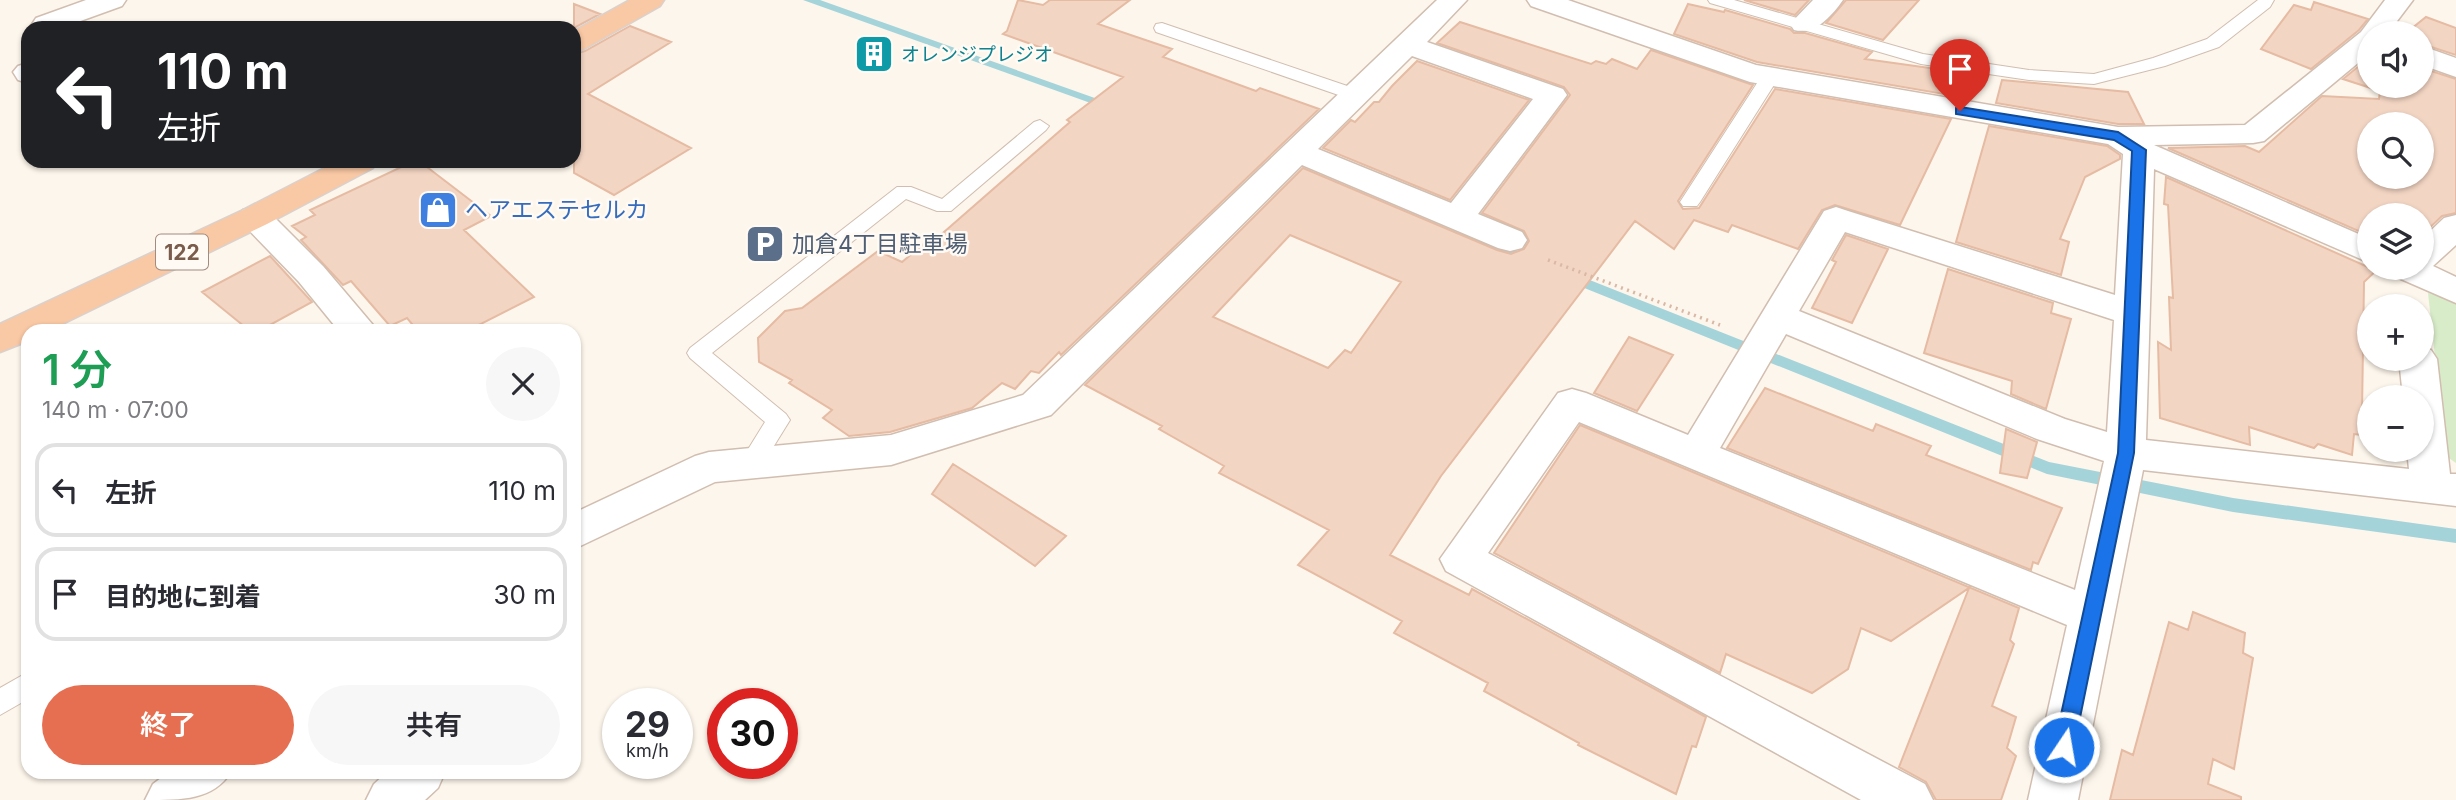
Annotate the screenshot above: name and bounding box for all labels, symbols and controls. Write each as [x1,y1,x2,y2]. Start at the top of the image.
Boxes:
map controls [2357,21,2434,462]
button: sound [2357,21,2434,98]
building icon: オレンジプレジオ [853,33,895,75]
pin [1930,39,1990,111]
text: 110 m [157,42,289,101]
place label: オレンジプレジオ [901,43,1053,66]
icon: left [42,49,133,140]
icon: arrive [1941,50,1979,88]
text: 左折 [157,108,221,147]
button: search [2357,112,2434,189]
shop icon: ヘアエステセルカ [417,189,459,231]
place label: ヘアエステセルカ [465,196,648,224]
button: layers [2357,203,2434,280]
parking icon: 加倉4丁目駐車場 [744,223,786,265]
place label: 加倉4丁目駐車場 [792,230,968,258]
road number: 122 [156,234,208,270]
button: + [2357,294,2434,371]
text: 1 分 [42,344,112,395]
button: close [486,347,560,421]
button: − [2357,385,2434,462]
text: 140 m · 07:00 [42,396,189,424]
icon: left [46,471,84,509]
text: 110 m [488,475,556,506]
text: 左折 [105,477,157,508]
icon: arrive [46,575,84,613]
text: 30 m [493,579,556,610]
text: 目的地に到着 [105,581,261,612]
button: 終了 [42,685,294,765]
button: 共有 [308,685,560,765]
speed limit sign: 30 [707,688,798,779]
text: 29 [625,703,670,745]
position arrow [2027,710,2101,784]
text: km/h [626,740,669,761]

